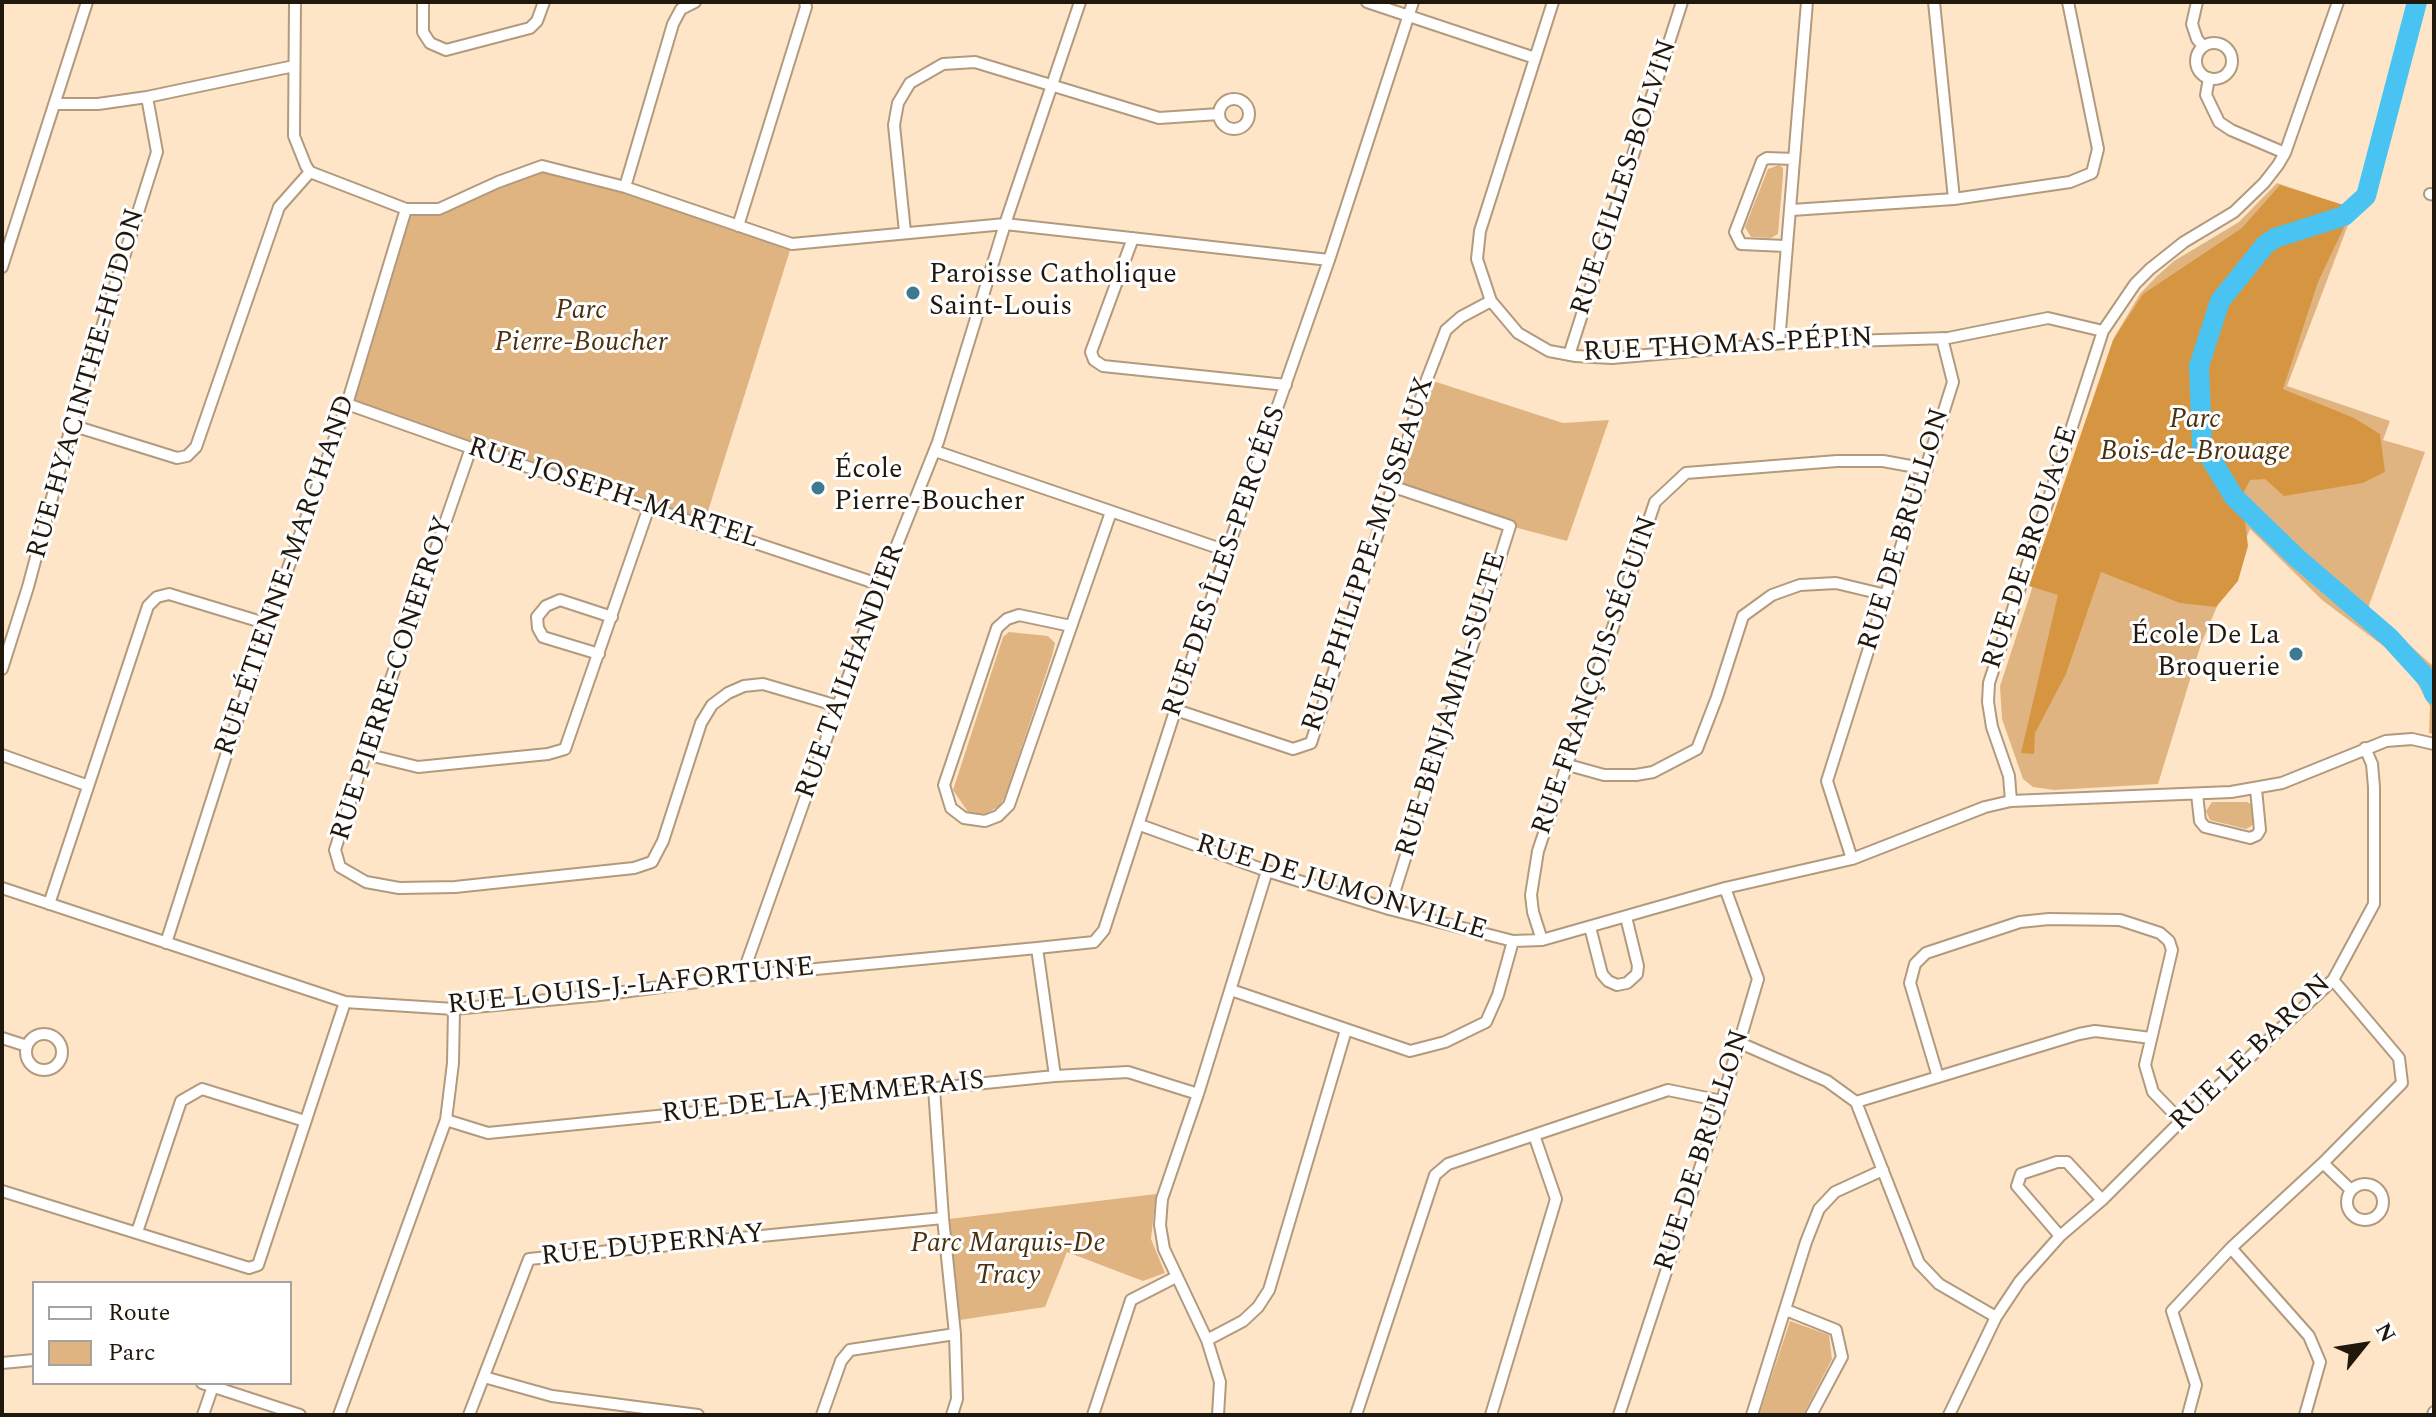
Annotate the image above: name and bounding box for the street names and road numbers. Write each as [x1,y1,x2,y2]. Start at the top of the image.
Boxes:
street label: RUE GILLES-BOLVIN [1566,36,1686,320]
street label: RUE HYACINTHE-HUDON [22,205,154,563]
street label: RUE THOMAS-PÉPIN [1582,323,1874,371]
street label: RUE PHILIPPE-MUSSEAUX [1297,373,1443,737]
street label: RUE ÉTIENNE-MARCHAND [209,391,365,761]
street label: RUE DES ÎLES-PERCÉES [1157,402,1295,722]
street label: RUE DE BRULLON [1853,405,1959,655]
street label: RUE DE BROUAGE [1977,422,2087,674]
street label: RUE JOSEPH-MARTEL [463,432,763,558]
street label: RUE PIERRE-CONEFROY [326,512,462,846]
street label: RUE FRANÇOIS-SÉGUIN [1527,512,1667,840]
street label: RUE TAILHANDIER [790,540,914,804]
street label: RUE BENJAMIN-SULTE [1391,548,1515,862]
street label: RUE DE JUMONVILLE [1191,829,1491,949]
street label: RUE LOUIS-J.-LAFORTUNE [446,952,816,1024]
street label: RUE LE BARON [2164,969,2340,1139]
street label: RUE DE BRULLON [1649,1026,1759,1276]
street label: RUE DE LA JEMMERAIS [660,1065,986,1133]
street label: RUE DUPERNAY [539,1219,767,1275]

